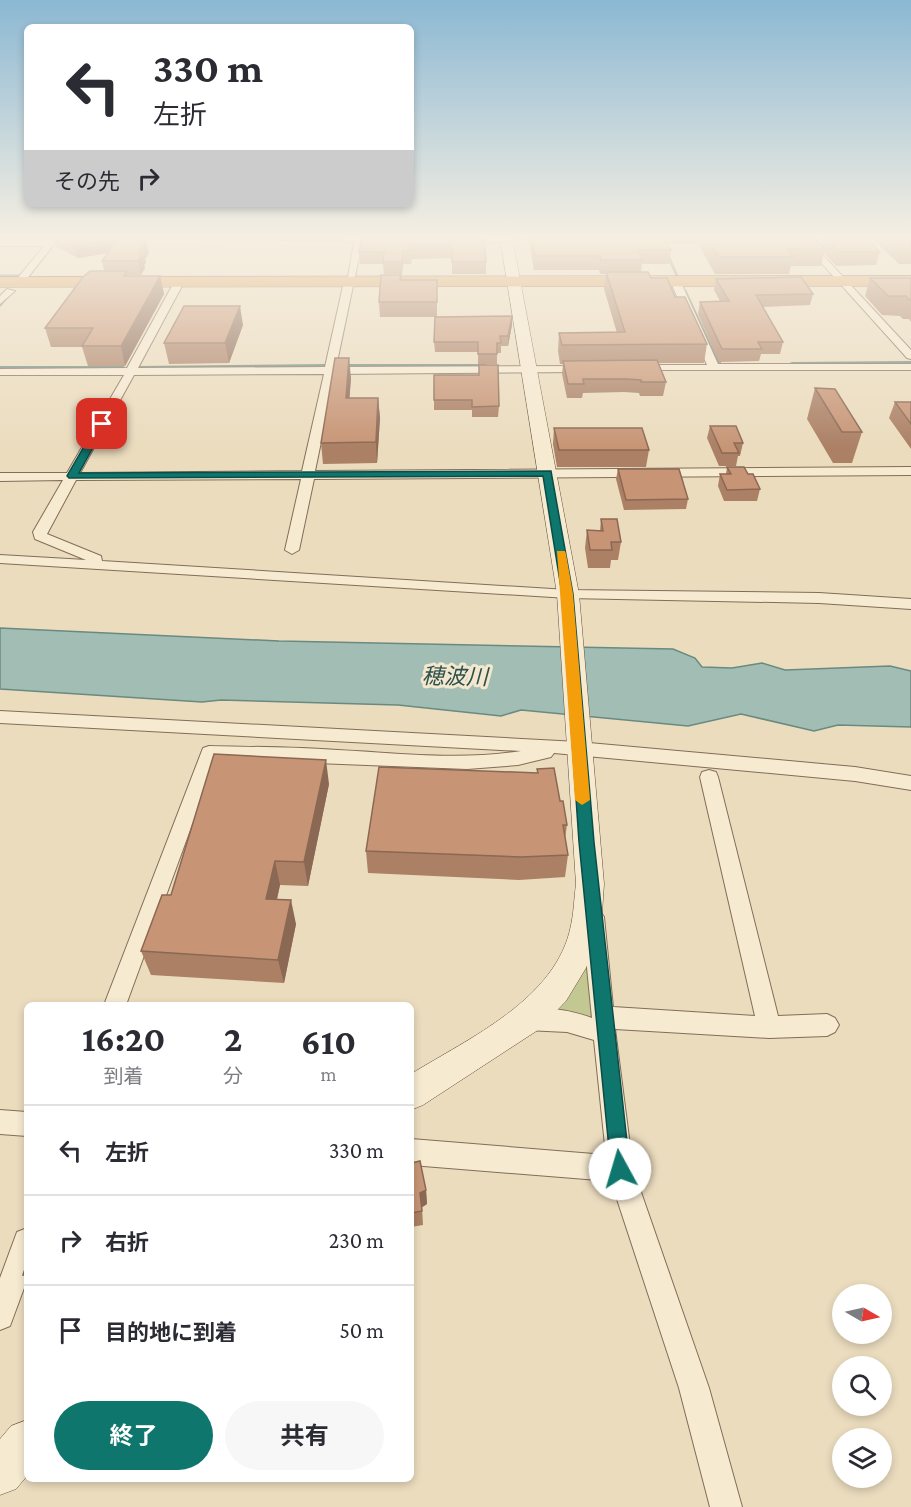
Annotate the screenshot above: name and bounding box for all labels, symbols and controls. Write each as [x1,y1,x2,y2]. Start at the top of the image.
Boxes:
text: 330 m [153,44,263,91]
icon: left [54,48,132,126]
text: 左折 [153,100,207,130]
icon: right [132,162,165,195]
text: その先 [54,169,120,194]
pin [76,398,127,449]
icon: arrive [85,407,118,440]
water label: 穂波川 [422,663,490,690]
text: 16:20 [82,1019,165,1059]
text: 2 [224,1019,242,1059]
text: 610 [301,1022,356,1062]
text: m [321,1063,337,1085]
text: 到着 [104,1065,144,1087]
text: 分 [223,1065,243,1087]
icon: left [54,1134,87,1167]
position arrow [588,1137,652,1201]
text: 330 m [329,1138,384,1163]
text: 左折 [105,1140,149,1165]
icon: right [54,1224,87,1257]
text: 230 m [329,1228,384,1253]
text: 右折 [105,1230,149,1255]
north arrow [832,1284,892,1344]
map controls [832,1284,892,1488]
icon: arrive [54,1314,87,1347]
text: 50 m [339,1318,384,1343]
text: 目的地に到着 [105,1320,237,1345]
button: search [832,1356,892,1416]
button: 終了 [54,1401,213,1470]
button: 共有 [225,1401,384,1470]
button: layers [832,1428,892,1488]

